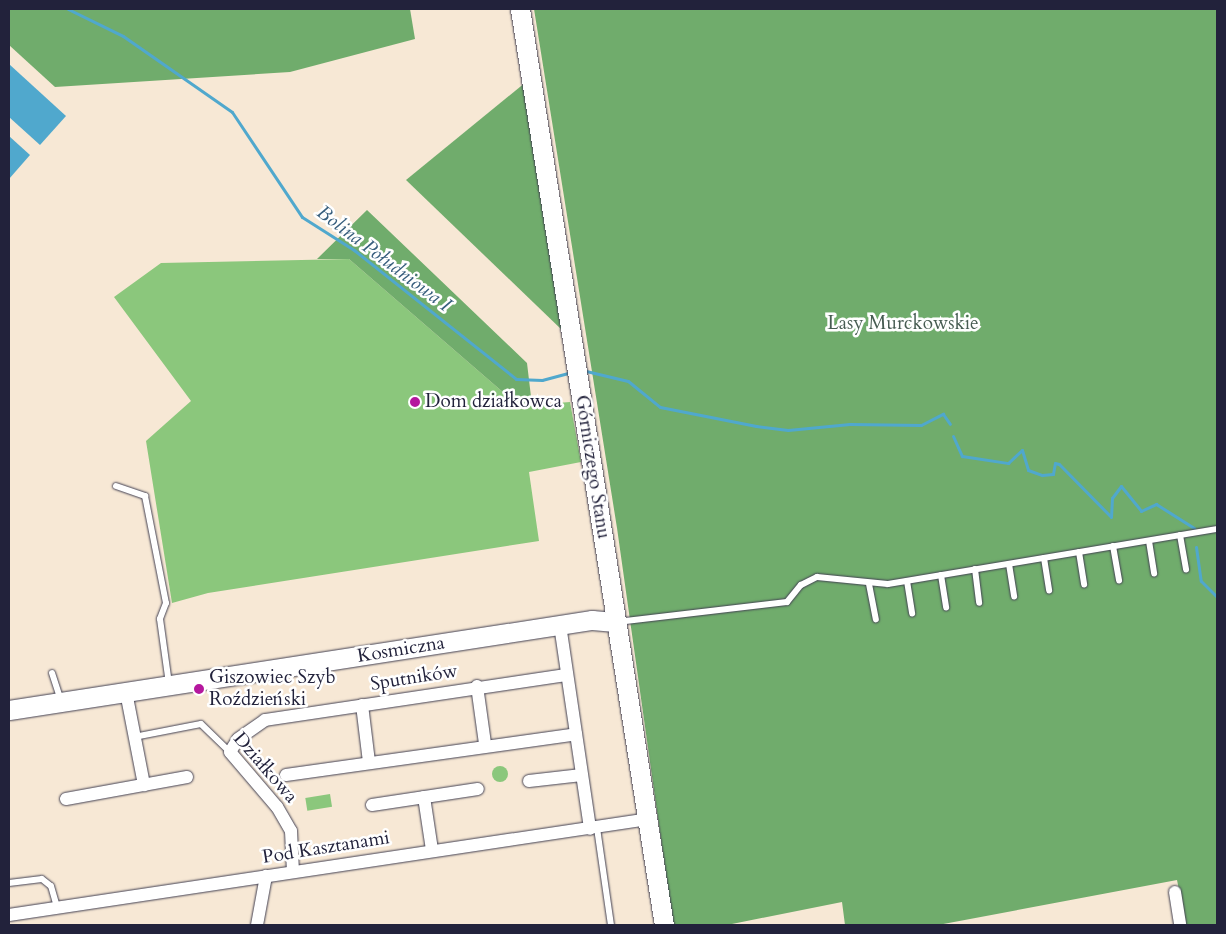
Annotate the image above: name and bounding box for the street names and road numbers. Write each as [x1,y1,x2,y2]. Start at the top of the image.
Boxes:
street label: Górniczego Stanu [569,394,615,540]
street label: Kosmiczna [356,632,446,668]
street label: Sputników [369,660,459,696]
street label: Działkowa [228,728,302,808]
street label: Pod Kasztanami [261,827,391,869]

